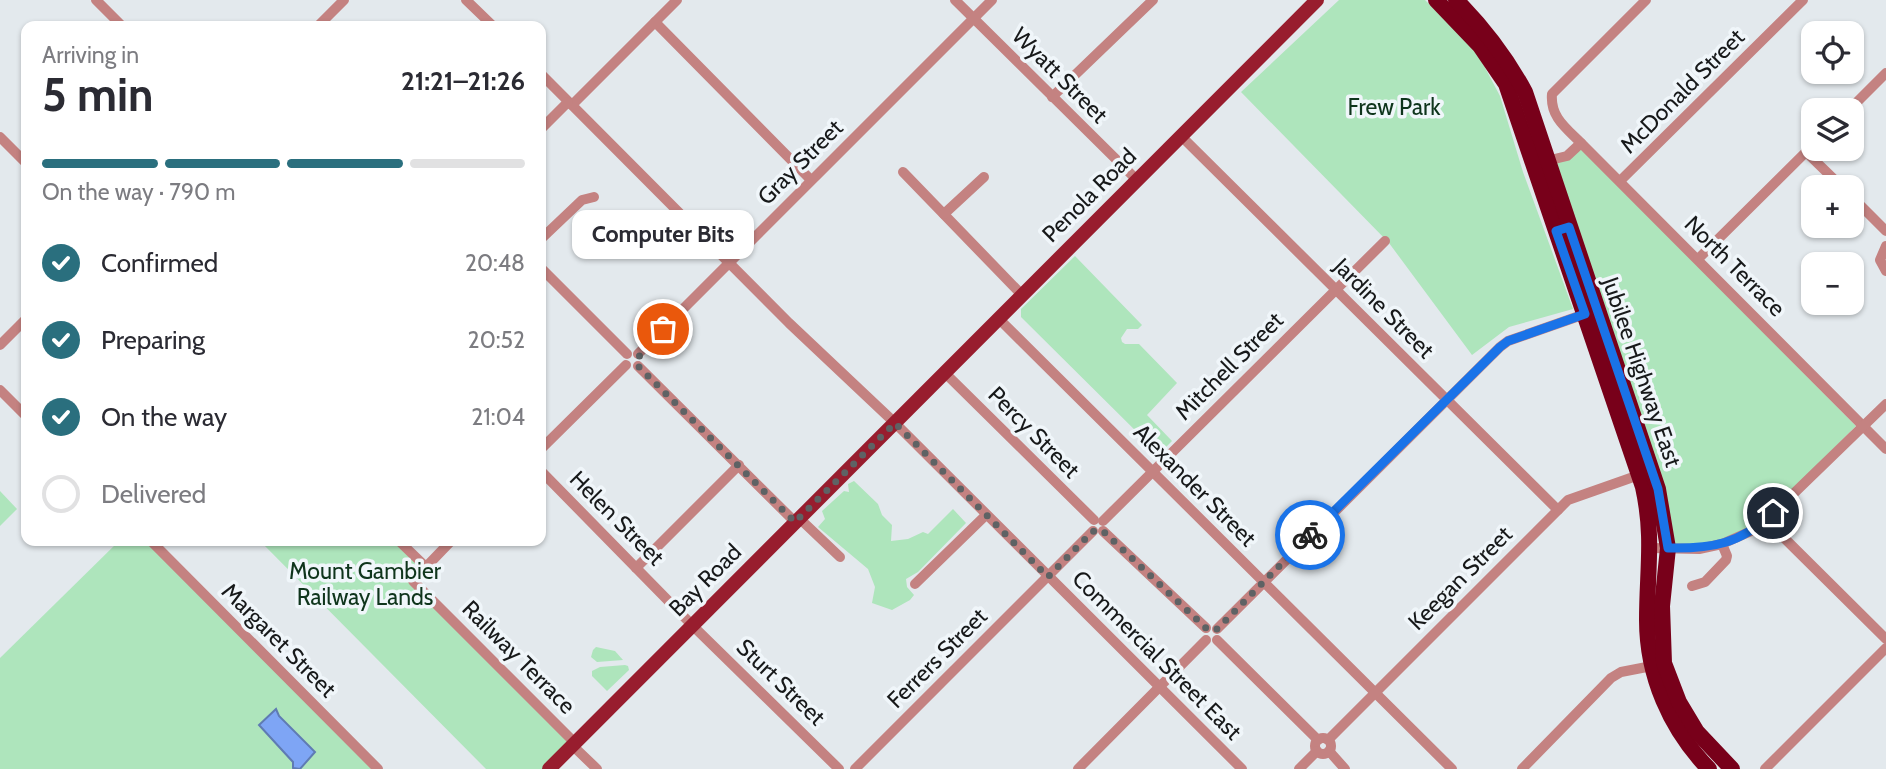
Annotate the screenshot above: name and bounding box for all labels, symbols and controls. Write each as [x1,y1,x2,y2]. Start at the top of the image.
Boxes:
street label: Wyatt Street [1006,21,1114,129]
map controls [1801,21,1864,315]
button: locate [1801,21,1864,84]
street label: McDonald Street [1614,23,1750,159]
text: Arriving in [42,41,139,69]
text: 21:21–21:26 [401,65,525,97]
text: 5 min [42,67,153,123]
park label: Frew Park [1347,93,1441,121]
button: layers [1801,98,1864,161]
street label: Gray Street [752,113,849,210]
street label: Penola Road [1036,142,1142,248]
button: + [1801,175,1864,238]
text: On the way · 790 m [42,178,235,206]
callout: Computer Bits [572,210,754,259]
street label: North Terrace [1679,210,1791,322]
text: Computer Bits [592,220,734,248]
icon: check [42,244,80,282]
text: Confirmed [101,247,218,279]
text: 20:48 [465,249,525,277]
street label: Jardine Street [1327,251,1440,364]
button: − [1801,252,1864,315]
street label: Jubilee Highway East [1596,272,1688,471]
pin [633,299,693,359]
street label: Mitchell Street [1169,306,1289,426]
icon: bag [644,310,682,348]
icon: check [42,321,80,359]
text: Preparing [101,324,205,356]
text: 20:52 [468,326,525,354]
street label: Percy Street [982,380,1086,484]
icon: check [42,398,80,436]
text: On the way [101,401,227,433]
text: 21:04 [471,403,525,431]
street label: Alexander Street [1128,418,1262,552]
street label: Helen Street [564,465,670,571]
text: Delivered [101,478,206,510]
pin [1743,483,1803,543]
icon: home [1754,494,1792,532]
courier [1275,500,1345,570]
icon: bike [1291,516,1329,554]
street label: Keegan Street [1402,520,1518,636]
street label: Bay Road [663,538,747,622]
park label: Mount Gambier Railway Lands [289,557,442,611]
street label: Commercial Street East [1067,565,1248,746]
street label: Margaret Street [216,577,342,703]
street label: Railway Terrace [457,595,582,720]
street label: Ferrers Street [881,602,993,714]
street label: Sturt Street [731,633,831,731]

